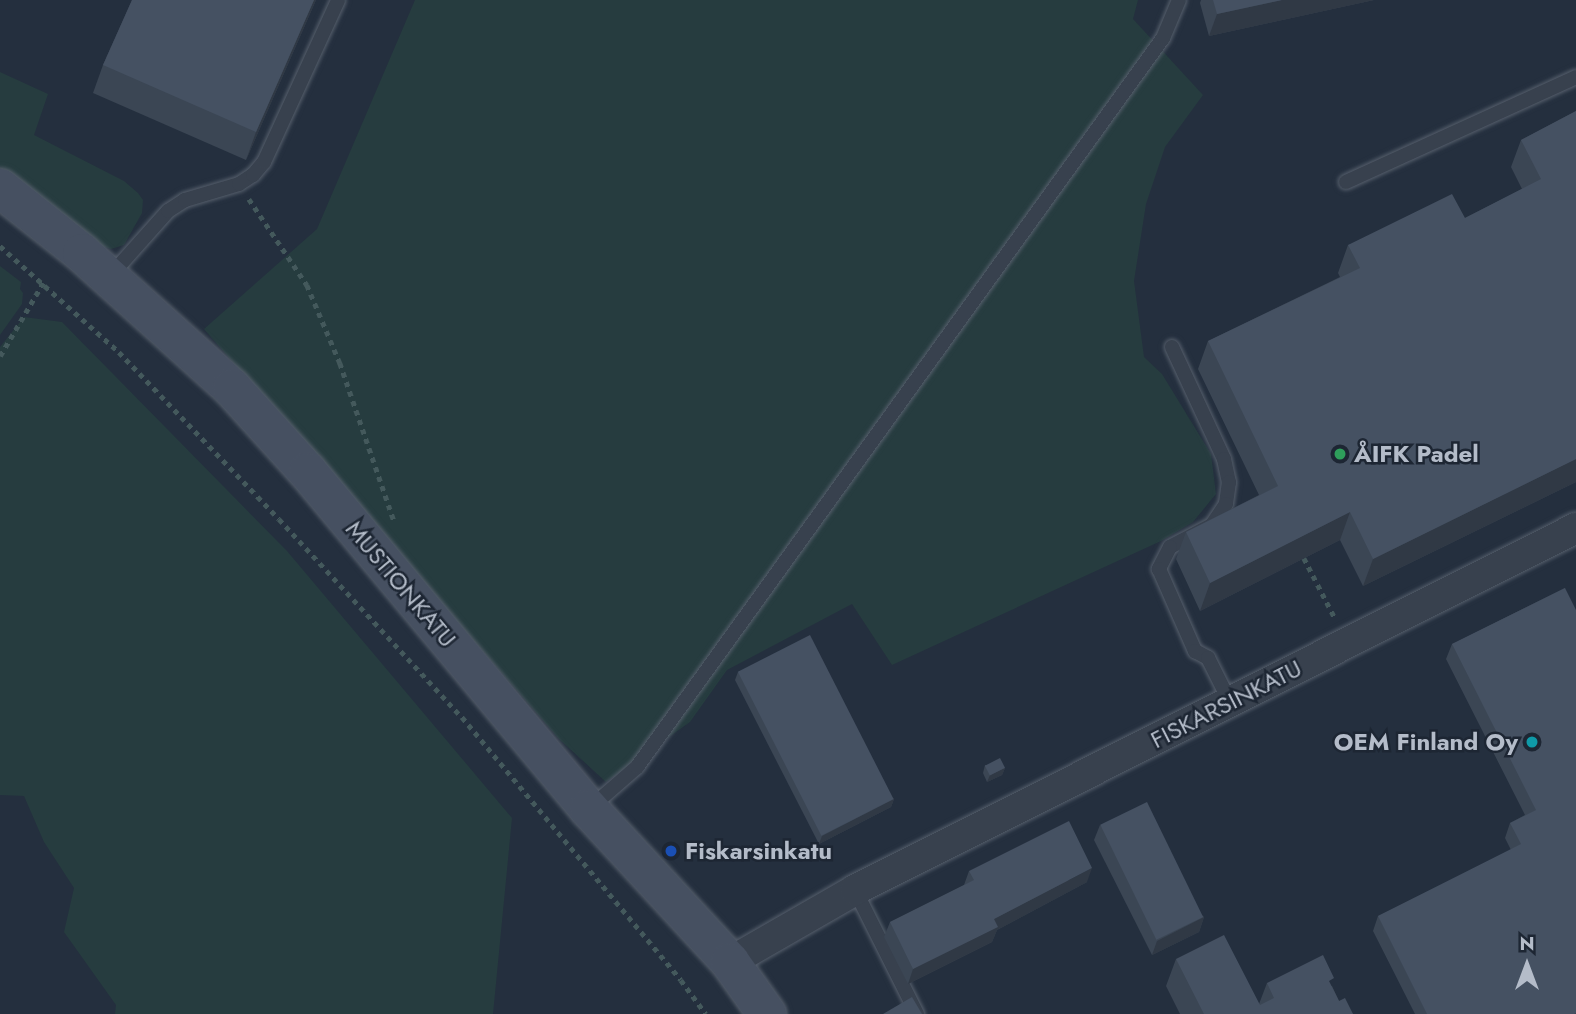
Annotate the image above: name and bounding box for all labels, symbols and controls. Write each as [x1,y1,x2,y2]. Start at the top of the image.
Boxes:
place label: ÅIFK Padel [1354,440,1479,468]
marker: ÅIFK Padel [1332,446,1348,462]
street label: MUSTIONKATU [340,515,462,653]
street label: FISKARSINKATU [1146,654,1306,754]
place label: OEM Finland Oy [1334,728,1518,756]
marker: OEM Finland Oy [1524,734,1540,750]
place label: Fiskarsinkatu [685,837,832,865]
marker: Fiskarsinkatu [663,843,679,859]
north arrow [1492,930,1562,1000]
text: N [1519,930,1535,957]

